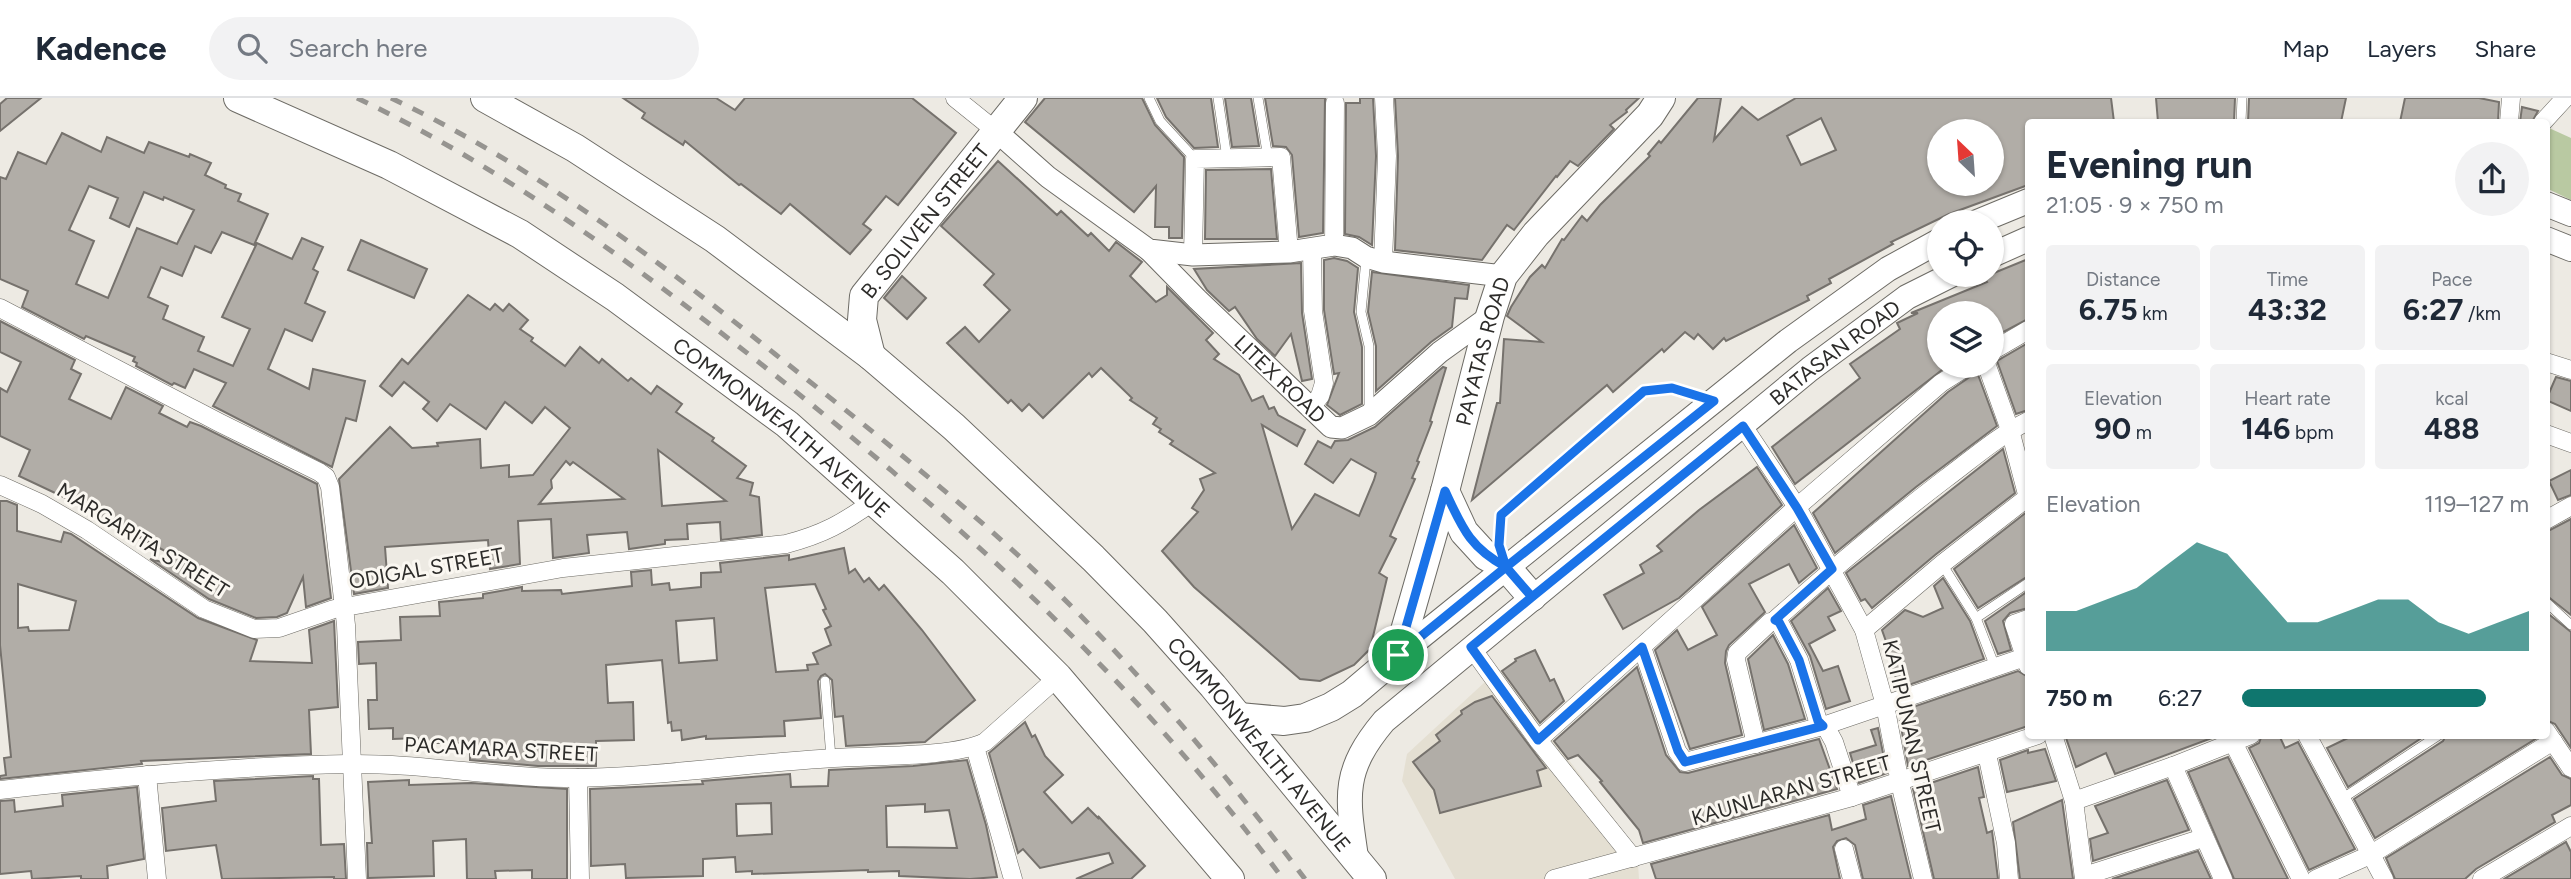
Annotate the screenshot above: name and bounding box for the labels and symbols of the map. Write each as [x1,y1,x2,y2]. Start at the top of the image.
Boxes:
north arrow [1927,119,2004,196]
street label: B. SOLIVEN STREET [855,138,994,303]
street label: PAYATAS ROAD [1450,273,1514,428]
street label: BATASAN ROAD [1764,294,1905,410]
street label: LITEX ROAD [1230,329,1331,428]
street label: COMMONWEALTH AVENUE [668,332,895,523]
street label: MARGARITA STREET [53,477,234,603]
street label: ODIGAL STREET [347,542,506,594]
pin [1368,625,1428,685]
street label: COMMONWEALTH AVENUE [1163,632,1356,856]
street label: KATIPUNAN STREET [1878,637,1946,835]
street label: PACAMARA STREET [404,731,599,767]
street label: KAUNLARAN STREET [1688,749,1894,830]

